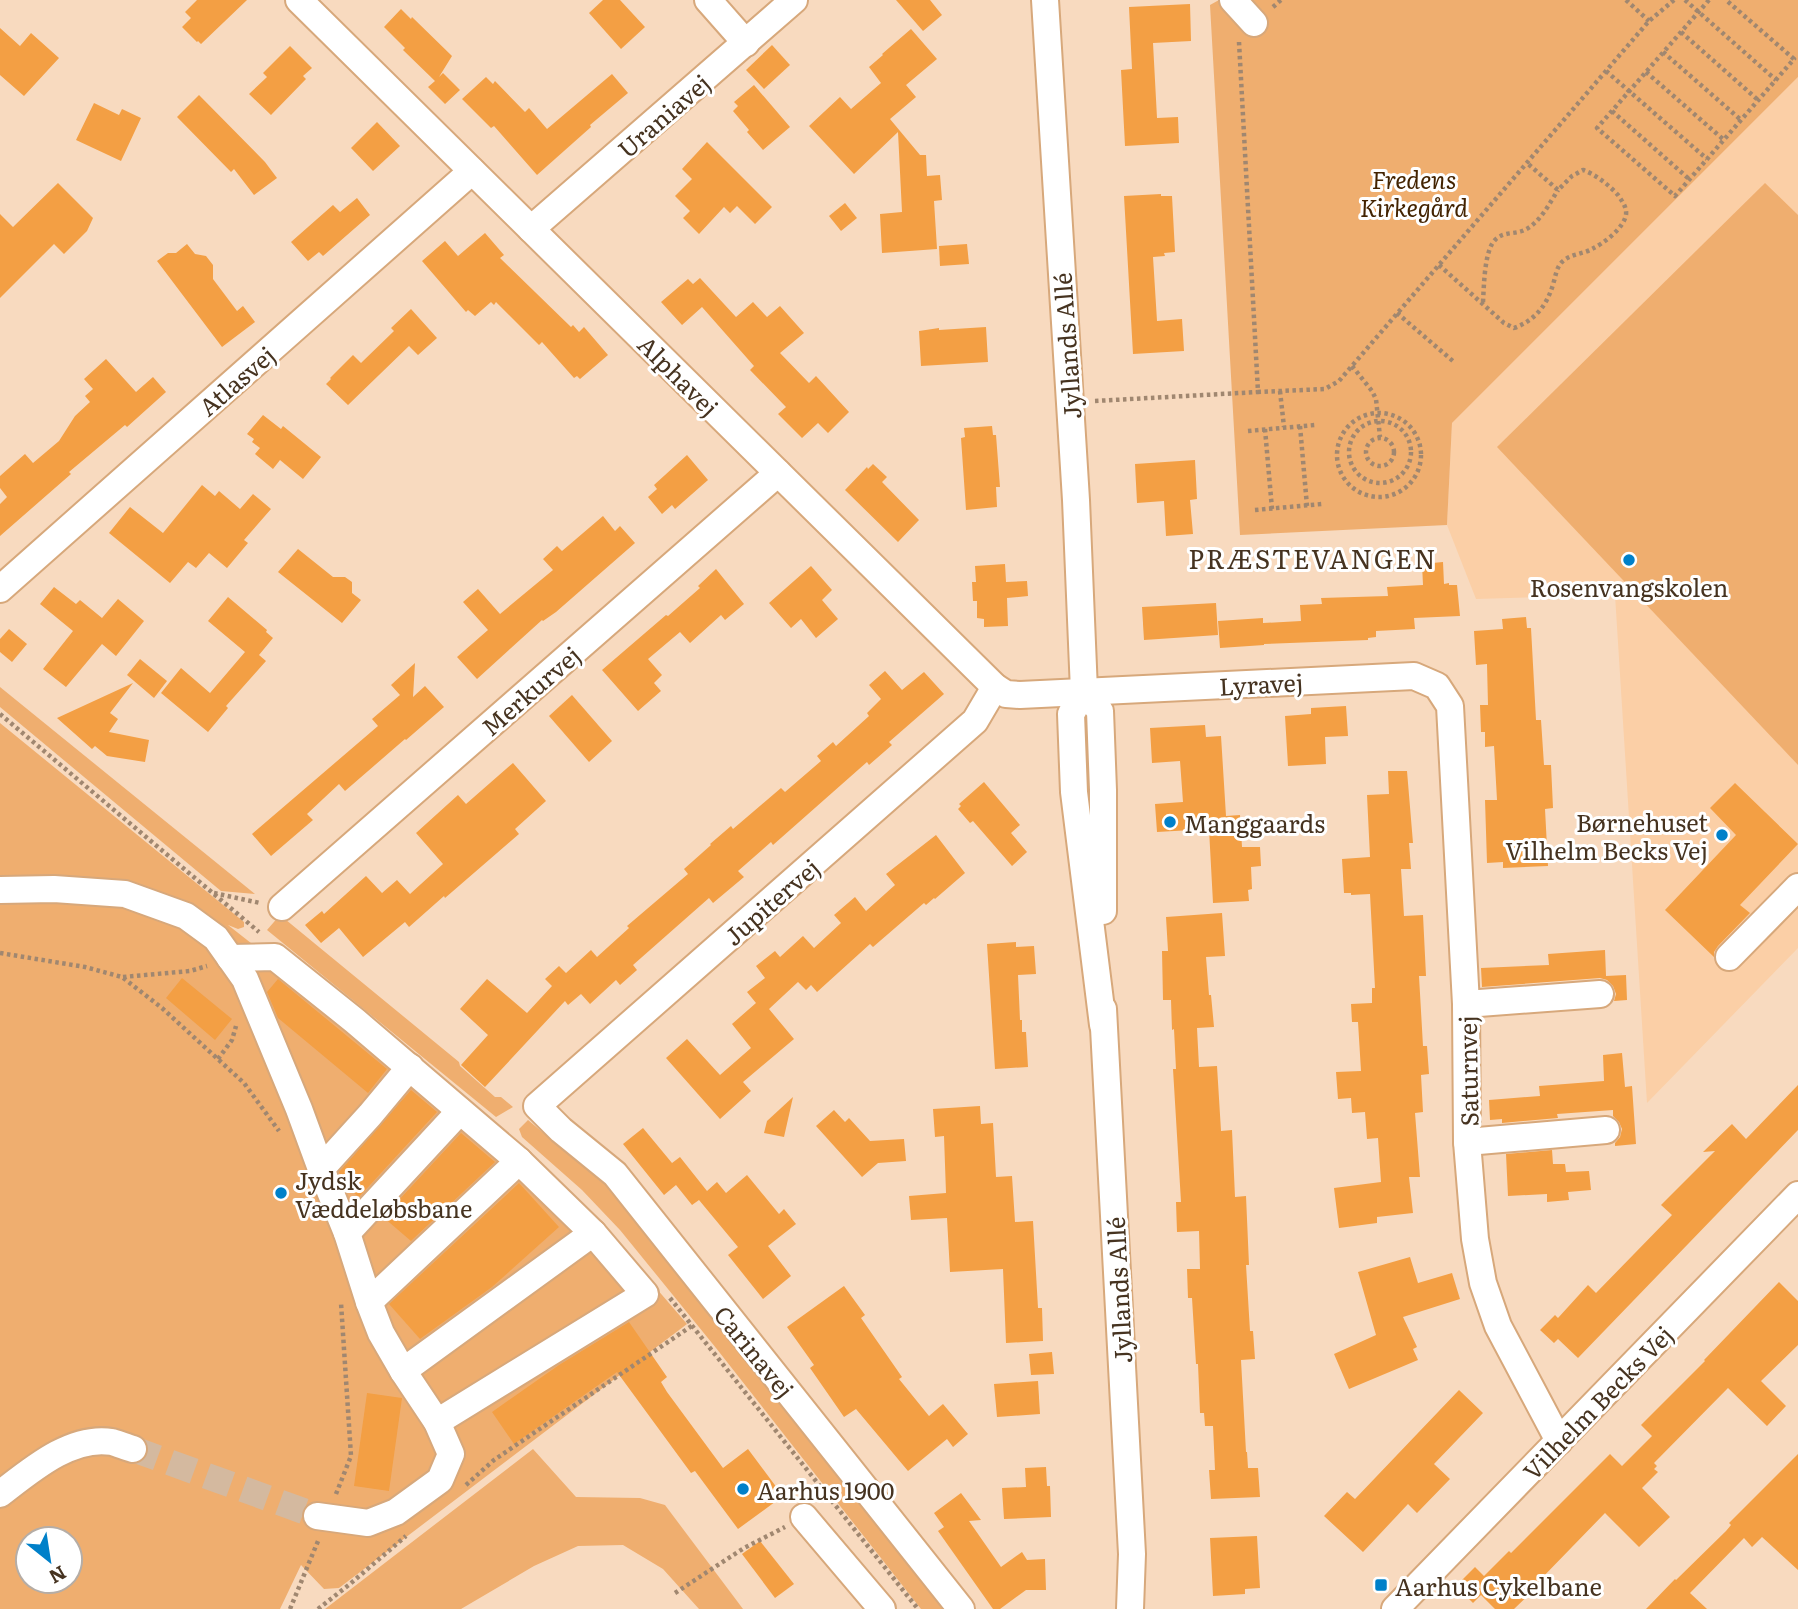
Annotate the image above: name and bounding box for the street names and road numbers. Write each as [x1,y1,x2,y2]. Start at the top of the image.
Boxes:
street label: Uraniavej [609,65,717,165]
street label: Jyllands Allé [1043,272,1089,420]
street label: Alphavej [631,327,727,423]
street label: Atlasvej [190,337,282,423]
street label: Merkurvej [473,637,587,743]
street label: Lyravej [1218,663,1304,703]
street label: Jupitervej [716,850,826,952]
street label: Saturnvej [1449,1015,1485,1127]
street label: Jyllands Allé [1097,1216,1139,1364]
street label: Carinavej [707,1297,803,1405]
street label: Vilhelm Becks Vej [1514,1317,1680,1487]

